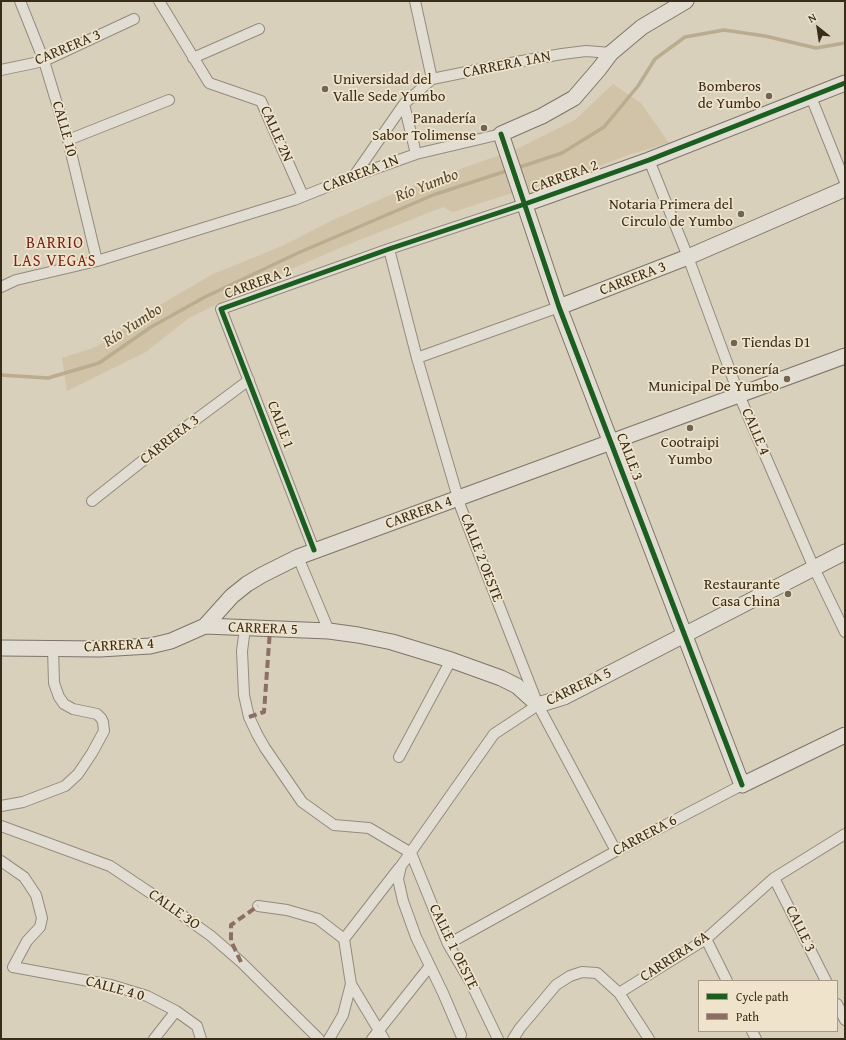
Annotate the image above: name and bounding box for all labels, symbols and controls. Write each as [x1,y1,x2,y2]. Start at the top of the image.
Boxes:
north arrow [798,8,838,48]
text: N [805,9,819,26]
street label: CARRERA 3 [32,26,104,70]
street label: CARRERA 1AN [462,48,552,82]
place label: Universidad del Valle Sede Yumbo [333,71,445,106]
place label: Bomberos de Yumbo [698,78,761,113]
marker: Universidad del Valle Sede Yumbo [320,84,330,94]
marker: Bomberos de Yumbo [764,91,774,101]
street label: CALLE 10 [48,99,80,159]
street label: CALLE 2N [256,103,296,165]
place label: Panadería Sabor Tolimense [372,110,476,145]
marker: Panadería Sabor Tolimense [479,123,489,133]
street label: CARRERA 1N [321,151,401,197]
street label: CARRERA 2 [529,157,601,197]
water label: Río Yumbo [393,165,461,207]
place label: Notaria Primera del Circulo de Yumbo [609,196,733,231]
marker: Notaria Primera del Circulo de Yumbo [736,209,746,219]
district label: BARRIO LAS VEGAS [13,234,97,272]
street label: CARRERA 3 [597,258,669,300]
street label: CARRERA 2 [222,263,294,303]
water label: Río Yumbo [100,300,166,352]
place label: Tiendas D1 [742,334,811,352]
marker: Tiendas D1 [729,338,739,348]
place label: Personería Municipal De Yumbo [648,361,779,396]
marker: Personería Municipal De Yumbo [782,374,792,384]
street label: CALLE 1 [263,399,297,451]
street label: CALLE 4 [737,406,773,458]
street label: CARRERA 3 [137,411,203,469]
marker: Cootraipi Yumbo [685,423,695,433]
street label: CALLE 3 [612,431,646,483]
place label: Cootraipi Yumbo [661,434,719,469]
street label: CARRERA 4 [383,493,455,533]
street label: CALLE 2 OESTE [456,511,506,605]
place label: Restaurante Casa China [704,576,780,611]
marker: Restaurante Casa China [783,589,793,599]
street label: CARRERA 5 [228,619,298,639]
street label: CARRERA 4 [84,635,154,657]
street label: CARRERA 5 [544,664,614,710]
street label: CARRERA 6 [610,812,680,860]
street label: CALLE 3O [145,886,203,934]
street label: CALLE 1 OESTE [425,901,481,993]
street label: CALLE 3 [781,903,819,955]
street label: CARRERA 6A [637,928,713,986]
street label: CALLE 4 0 [84,973,146,1005]
legend [698,980,838,1032]
text: Cycle path [736,988,788,1005]
text: Path [736,1008,759,1025]

